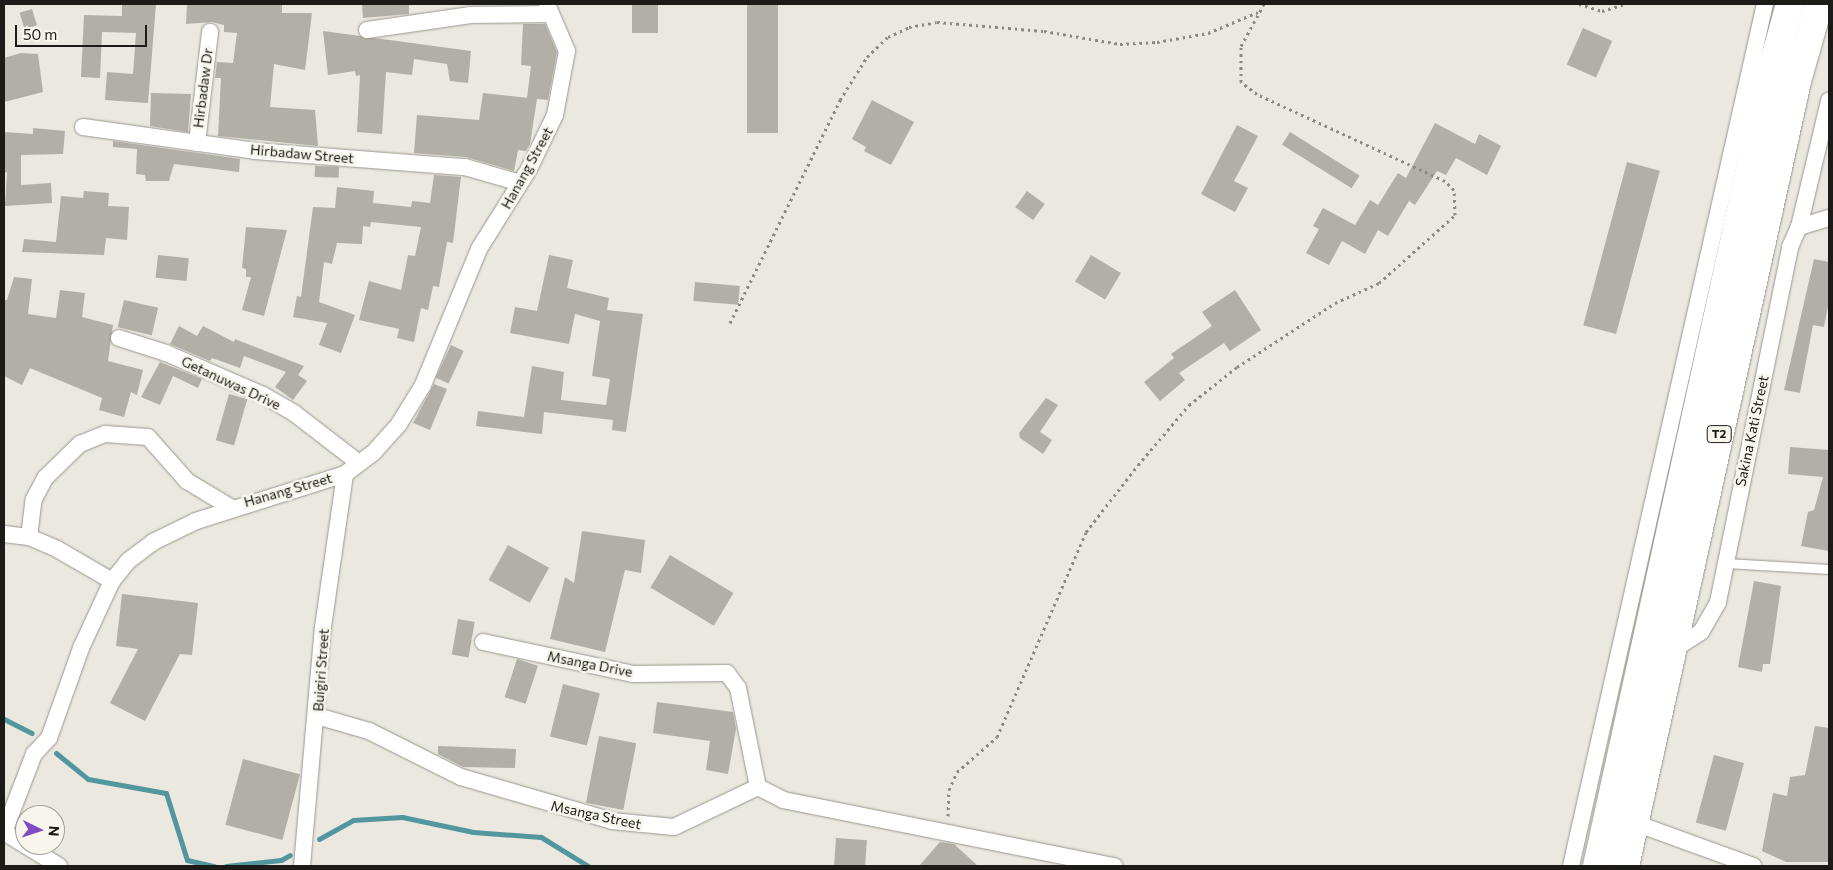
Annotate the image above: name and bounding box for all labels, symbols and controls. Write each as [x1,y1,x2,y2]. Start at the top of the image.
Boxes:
scale bar [18,15,150,47]
text: 50 m [23,25,57,43]
street label: Hirbadaw Dr [190,47,216,129]
street label: Hanang Street [498,124,556,212]
street label: Hirbadaw Street [249,141,355,167]
street label: Getanuwas Drive [179,353,283,413]
street label: Sakina Kati Street [1732,374,1772,488]
road number: T2 [1706,424,1732,444]
street label: Hanang Street [242,469,334,511]
street label: Buigiri Street [310,628,332,712]
street label: Msanga Drive [546,648,634,680]
street label: Msanga Street [549,797,643,833]
north arrow [15,805,65,855]
text: N [46,825,63,837]

